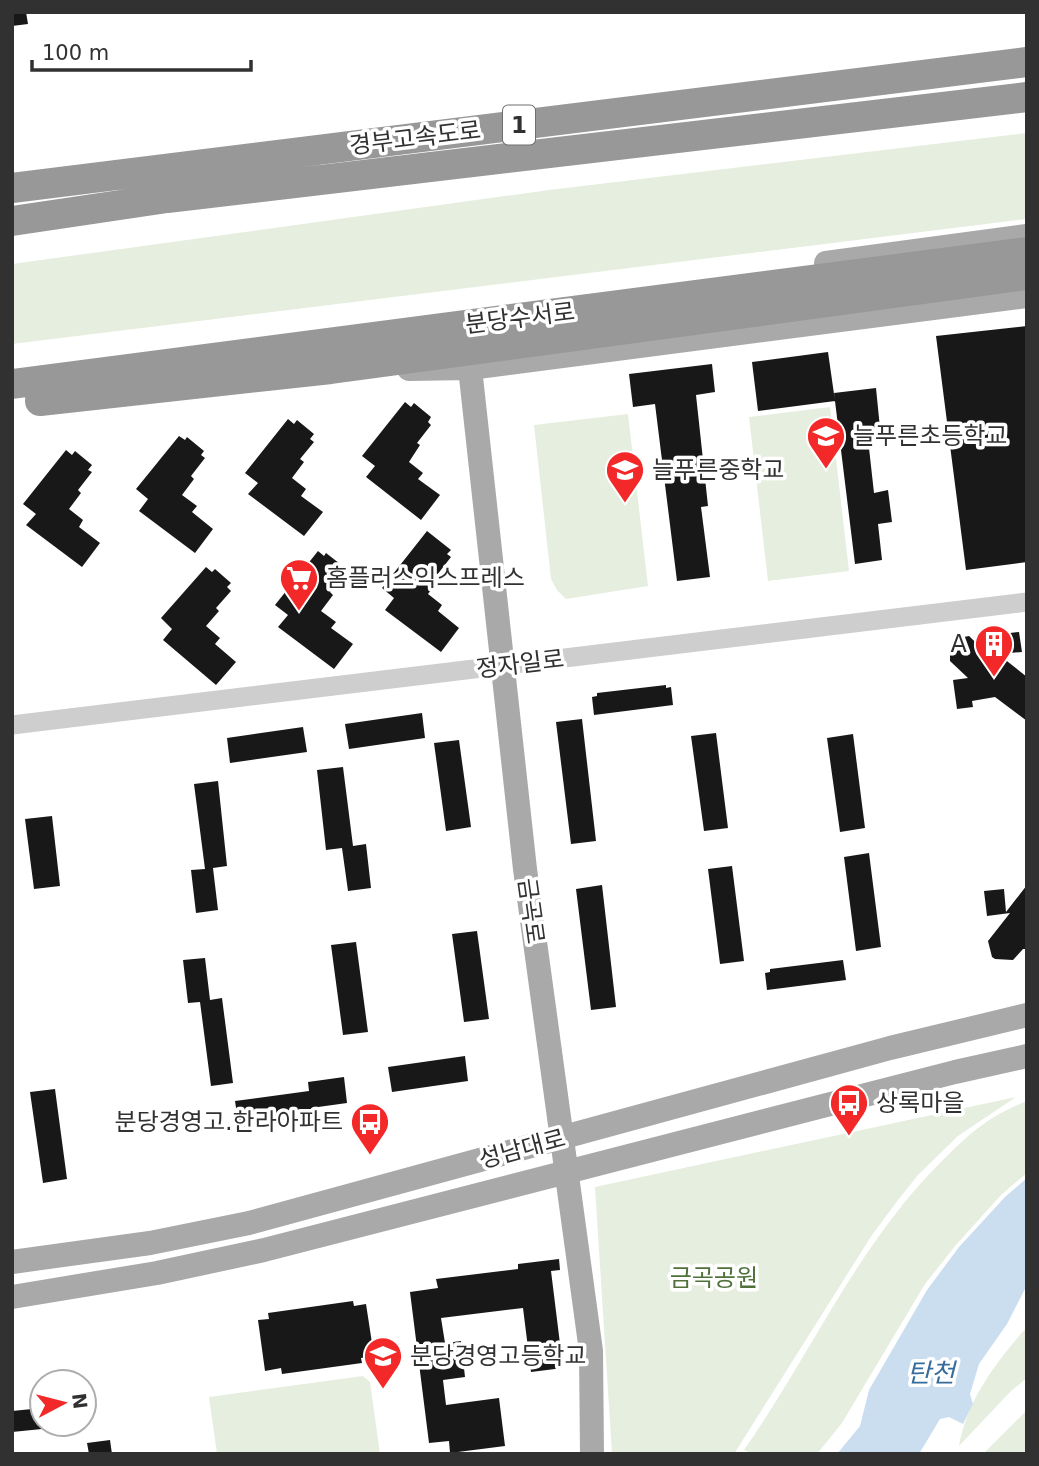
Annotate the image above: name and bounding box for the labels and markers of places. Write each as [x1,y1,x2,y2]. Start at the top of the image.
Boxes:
school or university icon: 늘푸른초등학교 [805,415,847,470]
place label: 늘푸른초등학교 [853,422,1008,450]
school or university icon: 늘푸른중학교 [604,449,646,504]
place label: 늘푸른중학교 [652,456,784,484]
supermarket icon: 홈플러스익스프레스 [278,557,320,612]
place label: 홈플러스익스프레스 [326,564,525,592]
building icon: A [973,623,1015,678]
place label: A [951,630,968,658]
bus stop icon: 상록마을 [828,1082,870,1137]
place label: 상록마을 [876,1089,964,1117]
bus stop icon: 분당경영고.한라아파트 [349,1101,391,1156]
place label: 분당경영고.한라아파트 [115,1108,343,1136]
school or university icon: 분당경영고등학교 [362,1335,404,1390]
place label: 분당경영고등학교 [410,1342,587,1370]

